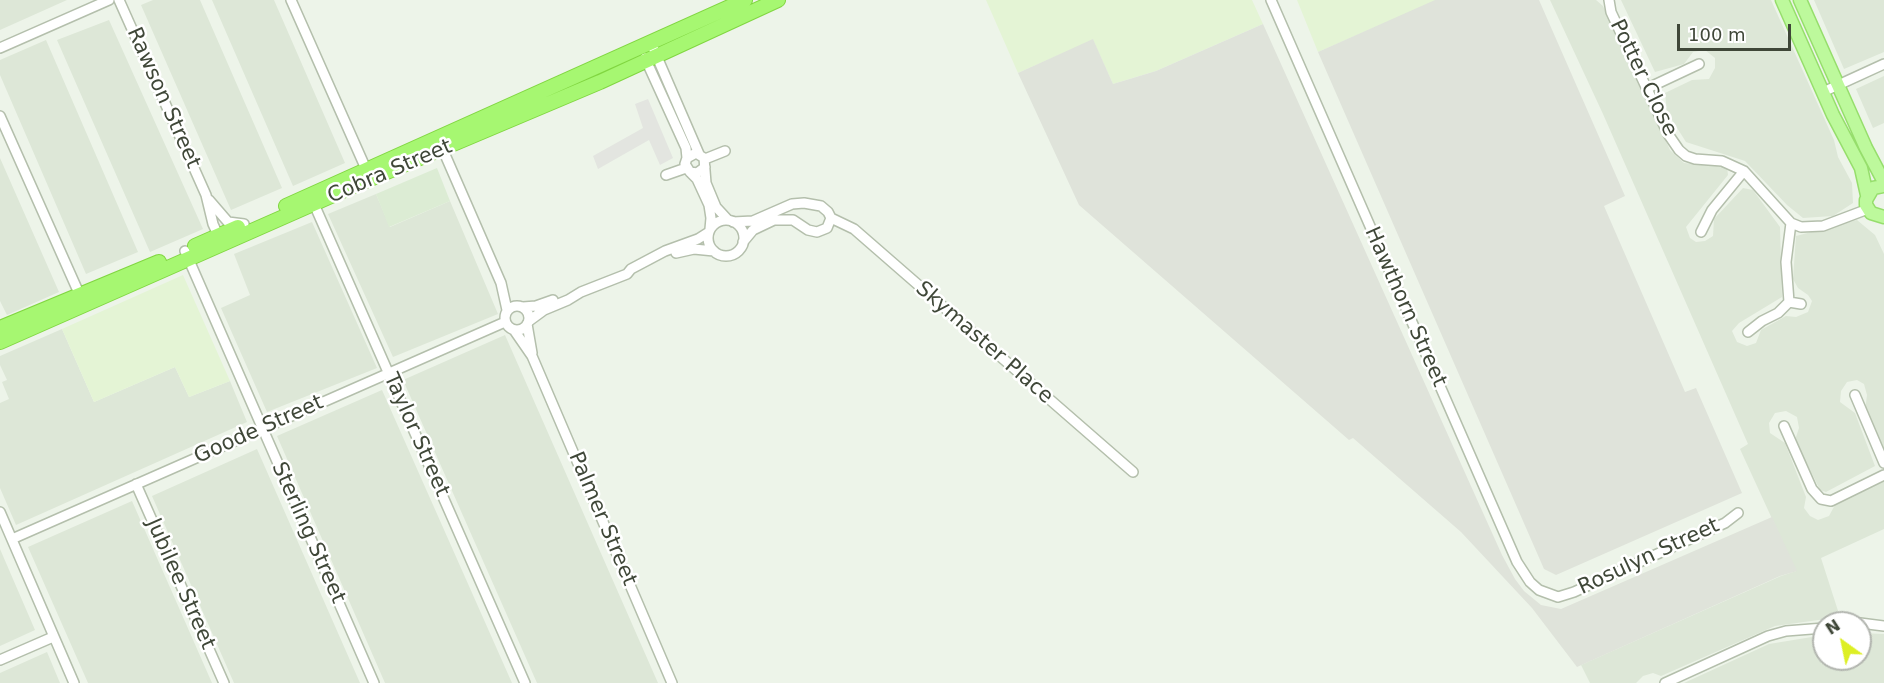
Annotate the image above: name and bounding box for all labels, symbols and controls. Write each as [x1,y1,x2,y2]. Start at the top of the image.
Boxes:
scale bar [1680,12,1794,50]
street label: Potter Close [1604,16,1682,140]
street label: Rawson Street [121,24,205,172]
text: 100 m [1688,24,1746,45]
street label: Cobra Street [324,134,456,210]
street label: Hawthorn Street [1358,223,1452,391]
street label: Skymaster Place [910,277,1058,409]
street label: Taylor Street [378,369,454,501]
street label: Goode Street [191,390,327,470]
street label: Palmer Street [562,448,642,590]
street label: Sterling Street [266,458,350,608]
street label: Rosulyn Street [1574,513,1724,601]
street label: Jubilee Street [140,515,220,653]
north arrow [1812,611,1872,671]
text: N [1822,616,1844,639]

